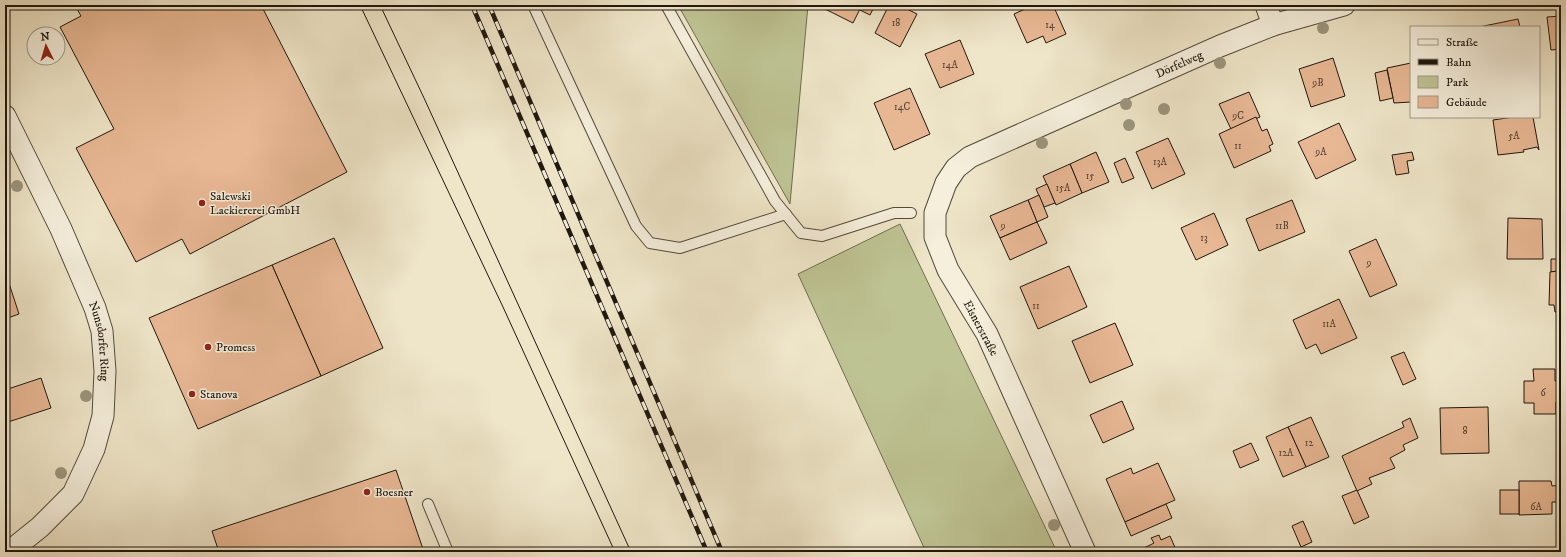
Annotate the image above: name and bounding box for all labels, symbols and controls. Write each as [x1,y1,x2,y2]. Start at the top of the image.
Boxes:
house number: 18 [892,17,900,29]
house number: 14 [1045,19,1055,31]
north arrow [26,26,66,66]
legend [1410,26,1540,118]
text: N [40,30,50,44]
text: Straße [1446,35,1478,50]
street label: Dörfelweg [1153,48,1205,82]
text: Bahn [1446,55,1472,70]
house number: 14A [942,59,959,71]
text: Park [1446,75,1468,90]
house number: 9B [1311,77,1324,89]
text: Gebäude [1446,95,1487,110]
house number: 14C [894,101,910,113]
house number: 9C [1231,110,1244,122]
house number: 5A [1508,130,1520,142]
house number: 11 [1234,140,1242,152]
house number: 9A [1314,146,1327,158]
house number: 13A [1153,156,1168,168]
house number: 15 [1086,170,1094,182]
house number: 15A [1056,182,1071,194]
place label: Salewski Lackiererei GmbH [210,189,300,218]
marker: Salewski Lackiererei GmbH [197,198,207,208]
house number: 9 [1000,220,1006,232]
house number: 11B [1275,220,1289,232]
house number: 13 [1200,232,1208,244]
house number: 9 [1366,257,1372,269]
street label: Eisnerstraße [960,298,1001,359]
street label: Nunsdorfer Ring [85,299,112,382]
house number: 11 [1032,300,1040,312]
house number: 11A [1322,318,1336,330]
place label: Promess [216,340,255,355]
marker: Promess [203,342,213,352]
place label: Stanova [200,387,239,402]
house number: 6 [1540,387,1546,399]
marker: Stanova [187,389,197,399]
house number: 8 [1462,425,1468,437]
house number: 12 [1305,437,1313,449]
house number: 12A [1279,447,1294,459]
place label: Boesner [375,485,414,500]
marker: Boesner [362,487,372,497]
house number: 6A [1530,501,1542,513]

